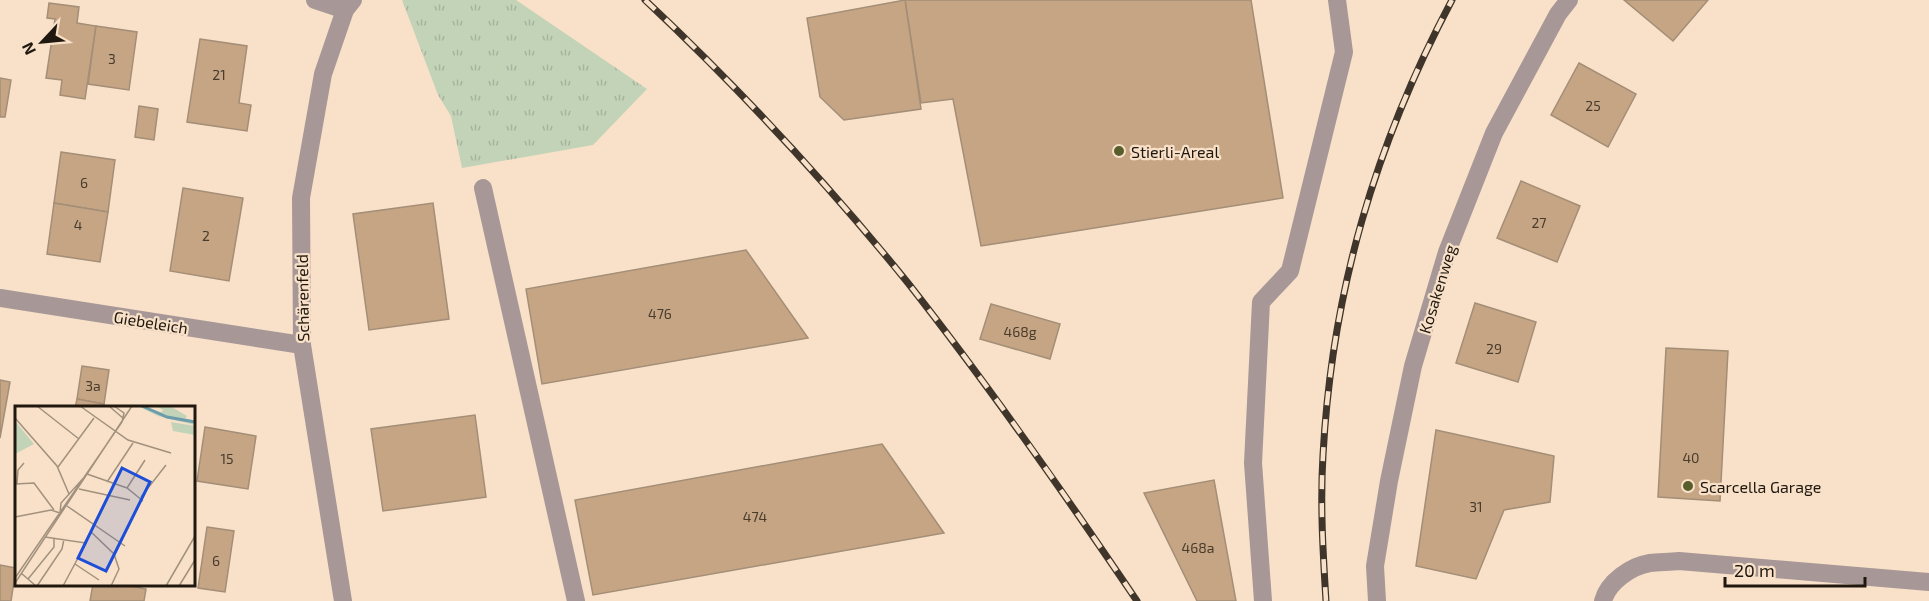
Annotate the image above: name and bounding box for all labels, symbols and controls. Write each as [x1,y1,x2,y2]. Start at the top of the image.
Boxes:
north arrow [12,12,72,72]
text: N [17,39,39,58]
house number: 3 [108,50,116,67]
house number: 21 [212,66,226,83]
house number: 25 [1585,97,1601,114]
place label: Stierli-Areal [1131,142,1219,161]
marker: Stierli-Areal [1112,144,1126,158]
house number: 6 [80,174,88,191]
house number: 27 [1531,214,1547,231]
house number: 4 [74,216,82,233]
house number: 2 [202,227,210,244]
street label: Kosakenweg [1415,242,1460,336]
street label: Schärenfeld [292,254,312,342]
house number: 476 [648,305,672,322]
street label: Giebeleich [113,307,189,337]
house number: 468g [1004,323,1037,340]
house number: 29 [1486,340,1502,357]
house number: 3a [85,377,101,394]
inset map [15,406,195,586]
house number: 40 [1682,449,1700,466]
house number: 15 [220,450,234,467]
place label: Scarcella Garage [1700,477,1821,496]
marker: Scarcella Garage [1681,479,1695,493]
house number: 31 [1469,498,1483,515]
house number: 474 [743,508,767,525]
house number: 468a [1182,539,1214,556]
scale bar [1725,550,1864,588]
house number: 6 [212,552,220,569]
text: 20 m [1734,559,1775,581]

